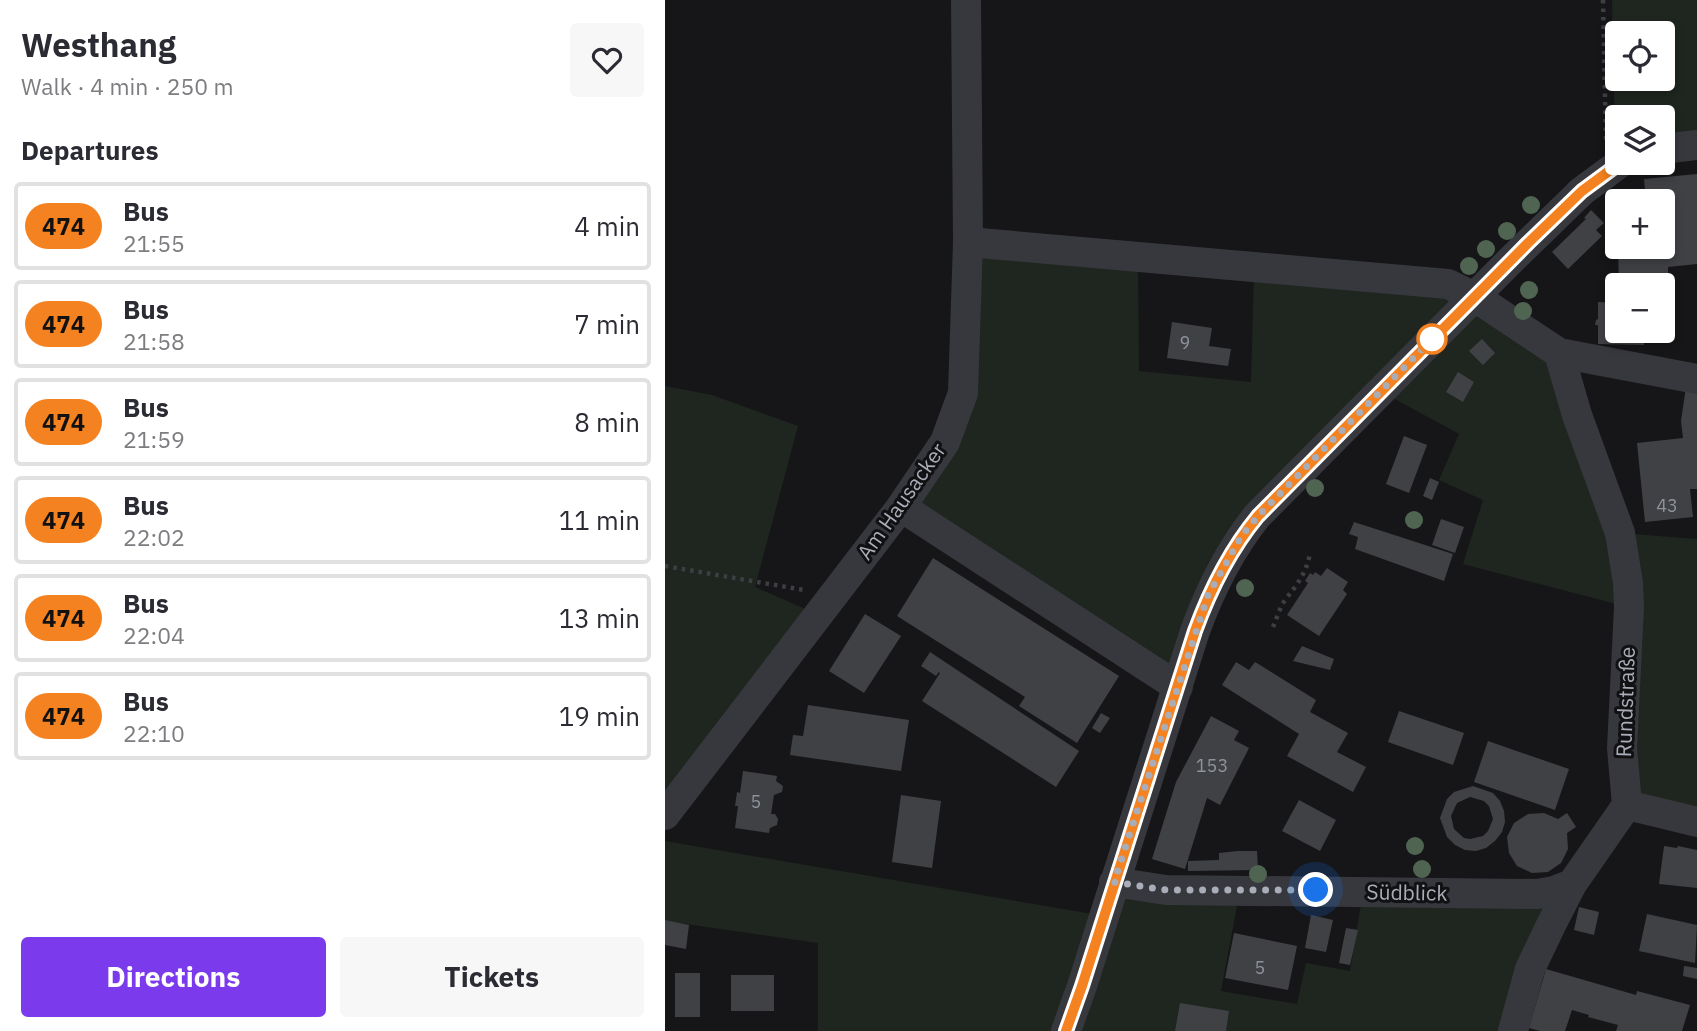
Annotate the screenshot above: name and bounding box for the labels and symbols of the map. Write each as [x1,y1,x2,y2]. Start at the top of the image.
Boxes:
unlabelled marker [1417,324,1447,354]
house number: 9 [1180,331,1190,354]
street label: Am Hausacker [850,437,952,565]
house number: 43 [1656,494,1678,517]
street label: Rundstraße [1609,646,1641,758]
house number: 153 [1196,754,1228,777]
house number: 5 [751,790,761,813]
your location [1298,872,1333,907]
street label: Südblick [1366,877,1448,907]
house number: 5 [1255,956,1265,979]

